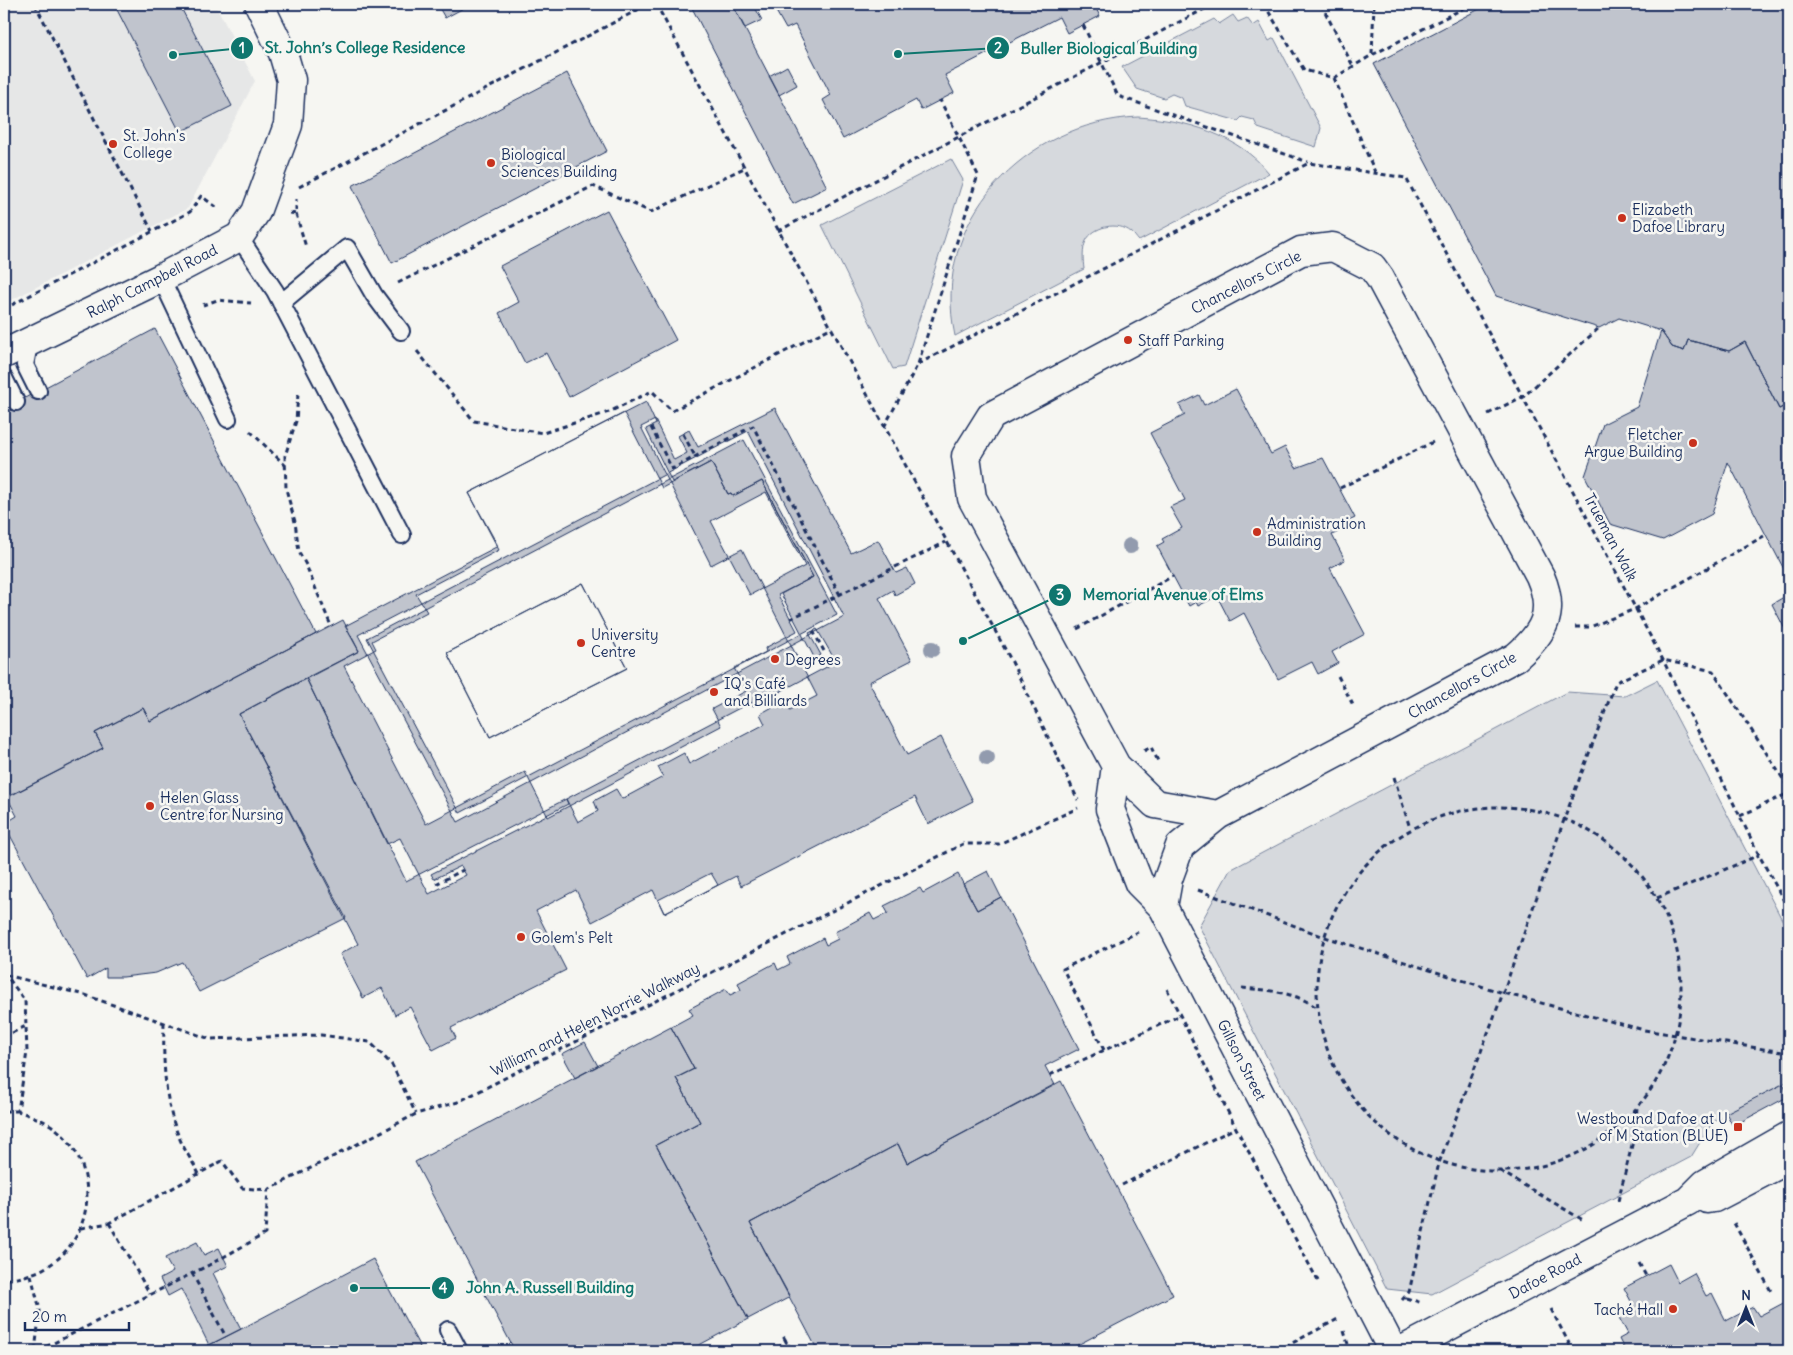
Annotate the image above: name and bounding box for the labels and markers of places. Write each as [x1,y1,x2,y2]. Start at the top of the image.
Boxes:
callout: St. John’s College Residence [229,32,475,63]
callout: Buller Biological Building [986,32,1208,63]
place label: St. John's College [123,126,186,162]
marker: St. John's College [107,138,119,150]
place label: Biological Sciences Building [501,145,618,181]
marker: Biological Sciences Building [485,157,497,169]
place label: Elizabeth Dafoe Library [1632,200,1725,236]
marker: Elizabeth Dafoe Library [1616,212,1628,224]
place label: Staff Parking [1138,331,1225,350]
marker: Staff Parking [1122,334,1134,346]
place label: Fletcher Argue Building [1584,425,1683,461]
marker: Fletcher Argue Building [1687,437,1699,449]
place label: Administration Building [1267,514,1366,550]
marker: Administration Building [1251,526,1263,538]
callout: Memorial Avenue of Elms [1047,579,1273,610]
place label: University Centre [591,625,658,661]
marker: University Centre [575,637,587,649]
place label: Degrees [785,650,841,669]
marker: Degrees [769,653,781,665]
place label: IQ's Café and Billiards [724,674,807,710]
marker: IQ's Café and Billiards [708,686,720,698]
place label: Helen Glass Centre for Nursing [160,788,284,824]
marker: Helen Glass Centre for Nursing [144,800,156,812]
place label: Golem's Pelt [531,928,613,947]
marker: Golem's Pelt [515,931,527,943]
place label: Westbound Dafoe at U of M Station (BLUE) [1577,1109,1728,1145]
marker: Westbound Dafoe at U of M Station (BLUE) [1732,1121,1744,1133]
callout: John A. Russell Building [430,1272,644,1303]
place label: Taché Hall [1594,1300,1663,1319]
marker: Taché Hall [1667,1303,1679,1315]

